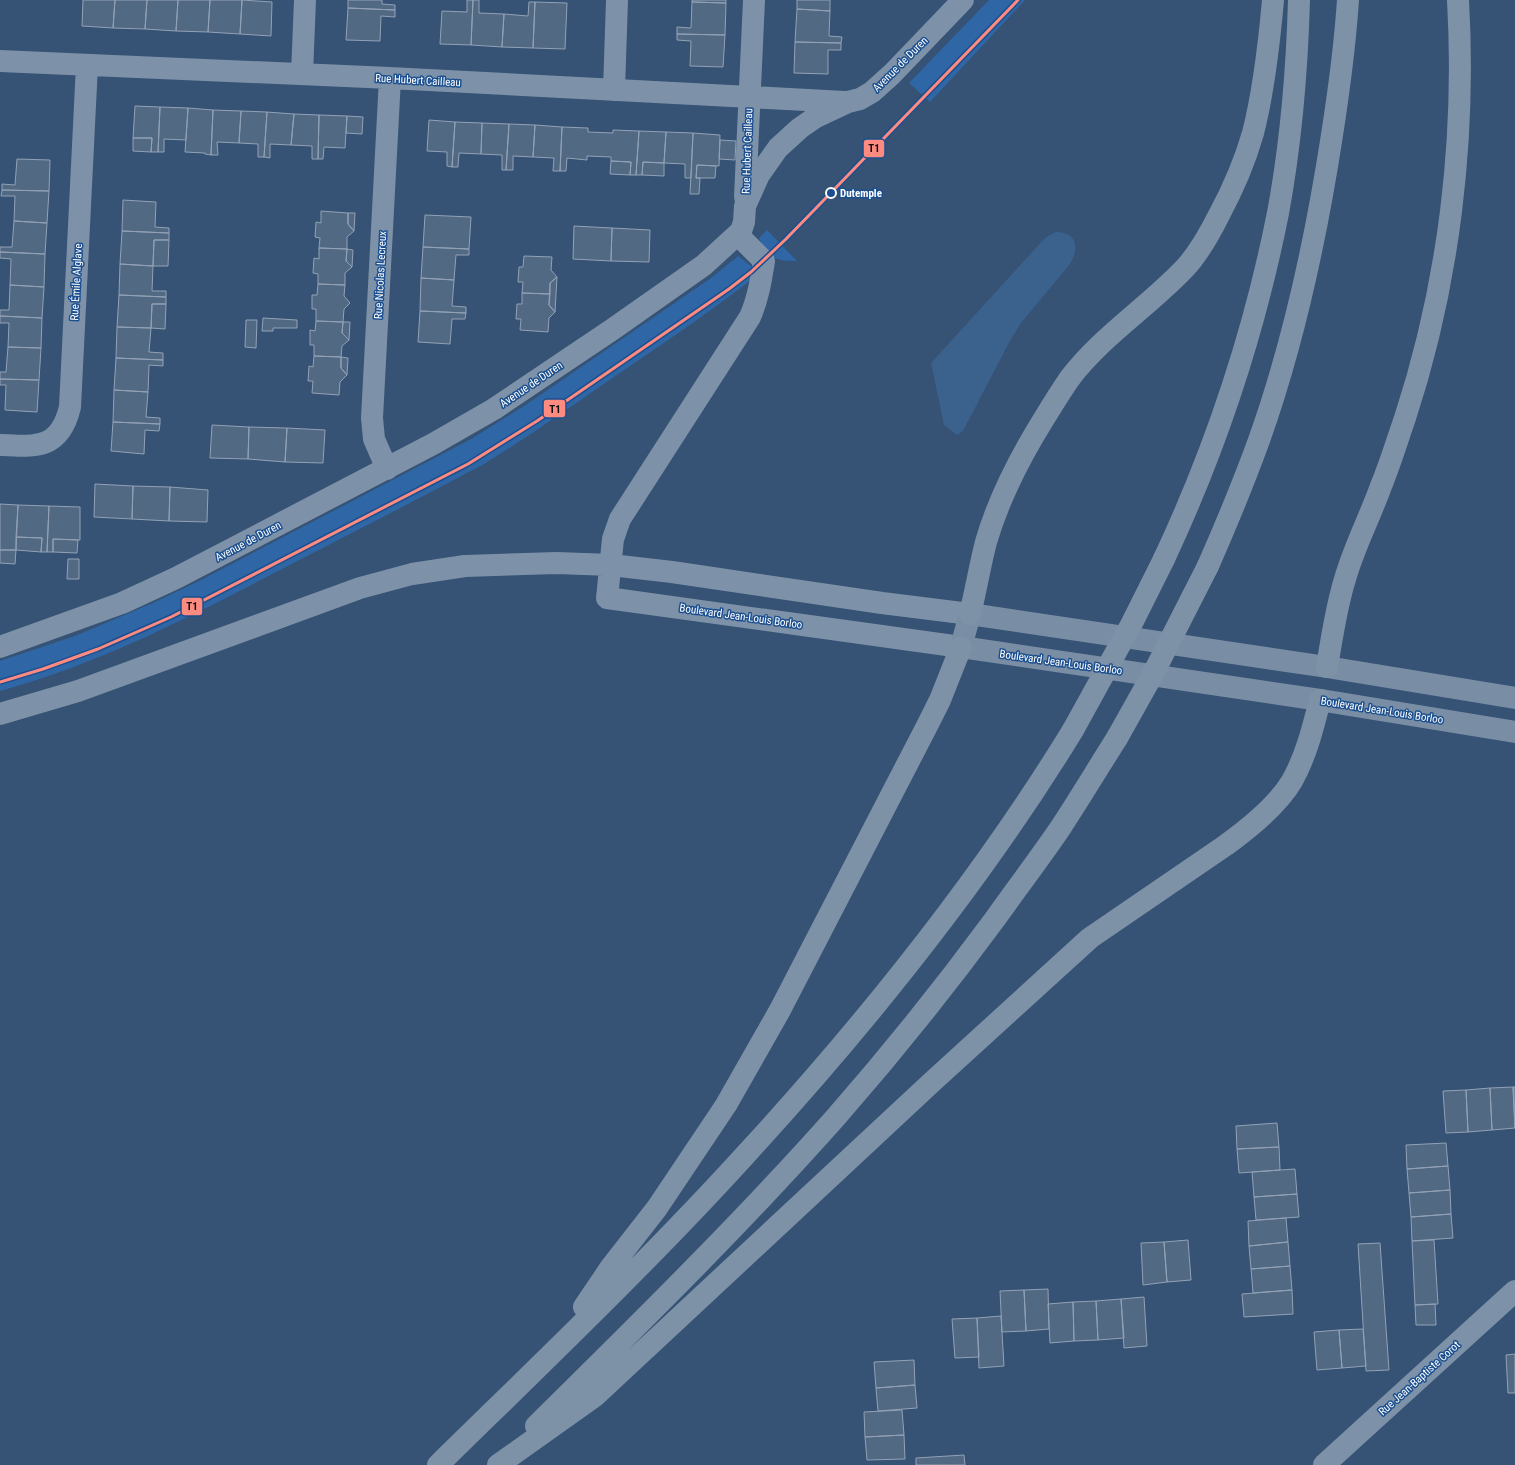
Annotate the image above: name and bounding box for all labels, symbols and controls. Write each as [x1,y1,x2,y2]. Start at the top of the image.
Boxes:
street label: Avenue de Duren [870,34,931,95]
street label: Rue Hubert Cailleau [375,72,461,89]
street label: Rue Hubert Cailleau [740,108,755,194]
line badge: T1 [863,139,885,158]
text: T1 [868,142,880,155]
marker: Dutemple [825,187,837,199]
place label: Dutemple [840,187,882,200]
street label: Rue Nicolas Lecreux [372,231,389,319]
street label: Rue Émile Alglave [68,243,85,321]
street label: Avenue de Duren [498,359,565,410]
line badge: T1 [543,399,566,418]
text: T1 [549,403,561,416]
street label: Avenue de Duren [213,519,283,564]
line badge: T1 [181,597,203,616]
text: T1 [186,600,198,613]
street label: Boulevard Jean-Louis Borloo [679,601,804,632]
street label: Boulevard Jean-Louis Borloo [999,647,1124,678]
street label: Boulevard Jean-Louis Borloo [1320,694,1445,727]
street label: Rue Jean-Baptiste Corot [1376,1338,1463,1418]

